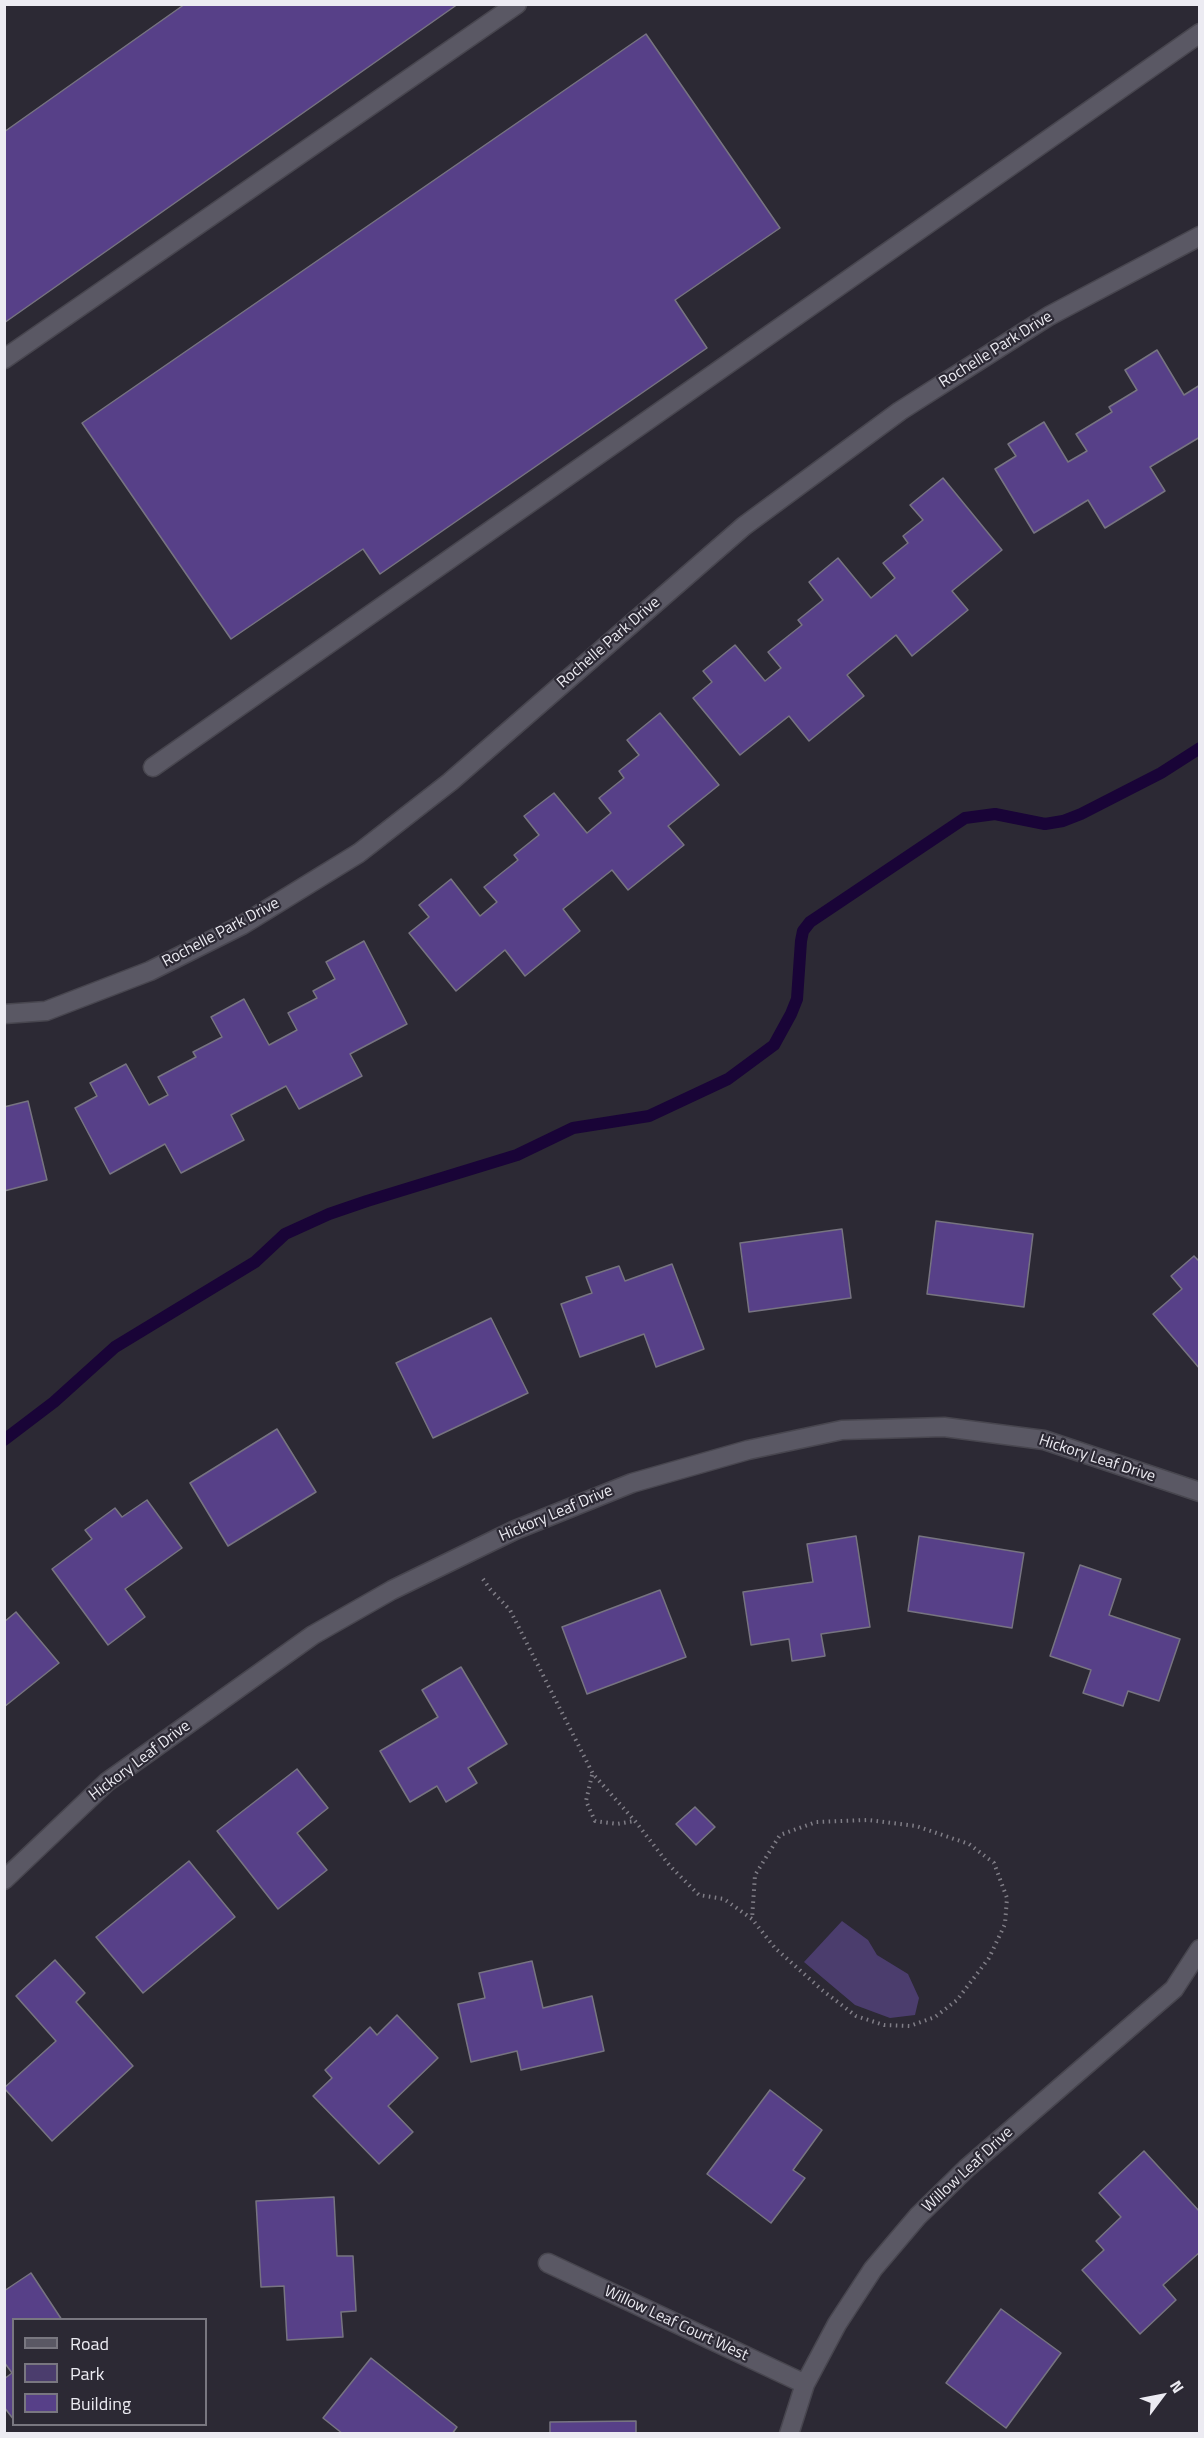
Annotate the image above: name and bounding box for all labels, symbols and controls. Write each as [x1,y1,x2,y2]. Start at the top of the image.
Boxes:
street label: Rochelle Park Drive [936,307,1056,393]
street label: Rochelle Park Drive [554,593,664,693]
street label: Rochelle Park Drive [159,894,283,972]
street label: Hickory Leaf Drive [1036,1431,1158,1487]
street label: Hickory Leaf Drive [496,1481,616,1547]
street label: Hickory Leaf Drive [86,1717,194,1805]
street label: Willow Leaf Drive [919,2123,1017,2217]
street label: Willow Leaf Court West [601,2282,751,2366]
legend [12,2318,207,2426]
text: Road [70,2330,109,2357]
text: Park [70,2360,104,2387]
north arrow [1132,2366,1192,2426]
text: N [1164,2375,1190,2398]
text: Building [70,2390,131,2417]

